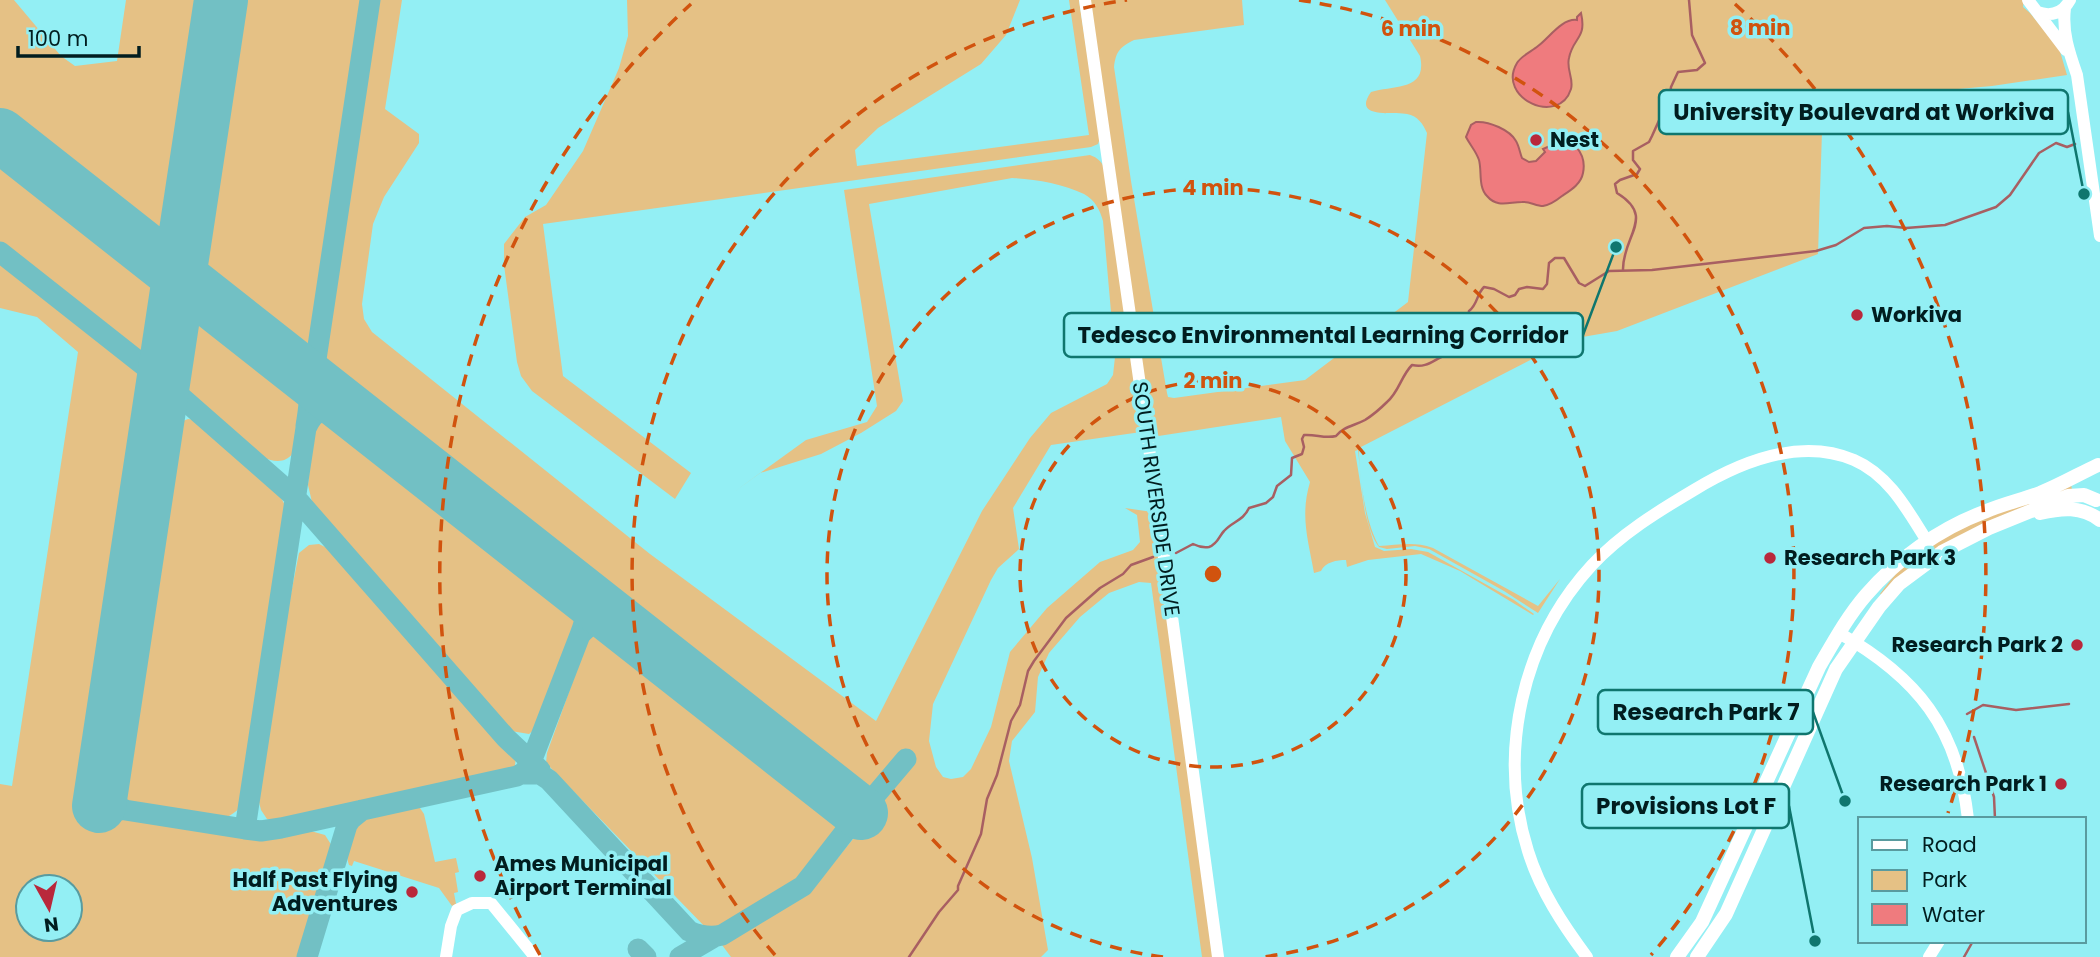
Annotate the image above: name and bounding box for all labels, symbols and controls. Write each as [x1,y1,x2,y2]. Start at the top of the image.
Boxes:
text: 8 min [1730,13,1790,42]
scale bar [18,14,138,58]
text: 6 min [1381,14,1441,43]
text: 100 m [28,24,88,53]
callout: University Boulevard at Workiva [1659,90,2068,134]
text: University Boulevard at Workiva [1673,96,2055,128]
place label: Nest [1550,125,1599,154]
marker: Nest [1528,132,1544,148]
text: 4 min [1182,173,1244,202]
place label: Workiva [1871,300,1962,329]
marker: Workiva [1849,307,1865,323]
callout: Tedesco Environmental Learning Corridor [1064,313,1583,357]
text: Tedesco Environmental Learning Corridor [1077,319,1569,351]
text: 2 min [1183,366,1243,395]
street label: SOUTH RIVERSIDE DRIVE [1126,380,1187,618]
place label: Research Park 3 [1784,543,1956,572]
marker: Research Park 3 [1762,550,1778,566]
centre of rings [1201,562,1225,586]
place label: Research Park 2 [1891,630,2063,659]
marker: Research Park 2 [2069,637,2085,653]
callout: Research Park 7 [1598,690,1813,734]
text: Research Park 7 [1612,696,1800,728]
place label: Research Park 1 [1879,769,2047,798]
marker: Research Park 1 [2053,776,2069,792]
callout: Provisions Lot F [1582,784,1789,828]
text: Provisions Lot F [1596,790,1776,822]
legend [1858,817,2086,943]
text: Road [1922,830,1977,859]
place label: Ames Municipal Airport Terminal [494,849,672,902]
place label: Half Past Flying Adventures [233,865,398,918]
text: Park [1922,865,1967,894]
marker: Ames Municipal Airport Terminal [472,868,488,884]
north arrow [14,873,84,943]
marker: Half Past Flying Adventures [404,884,420,900]
text: Water [1922,900,1985,929]
text: N [42,910,60,939]

